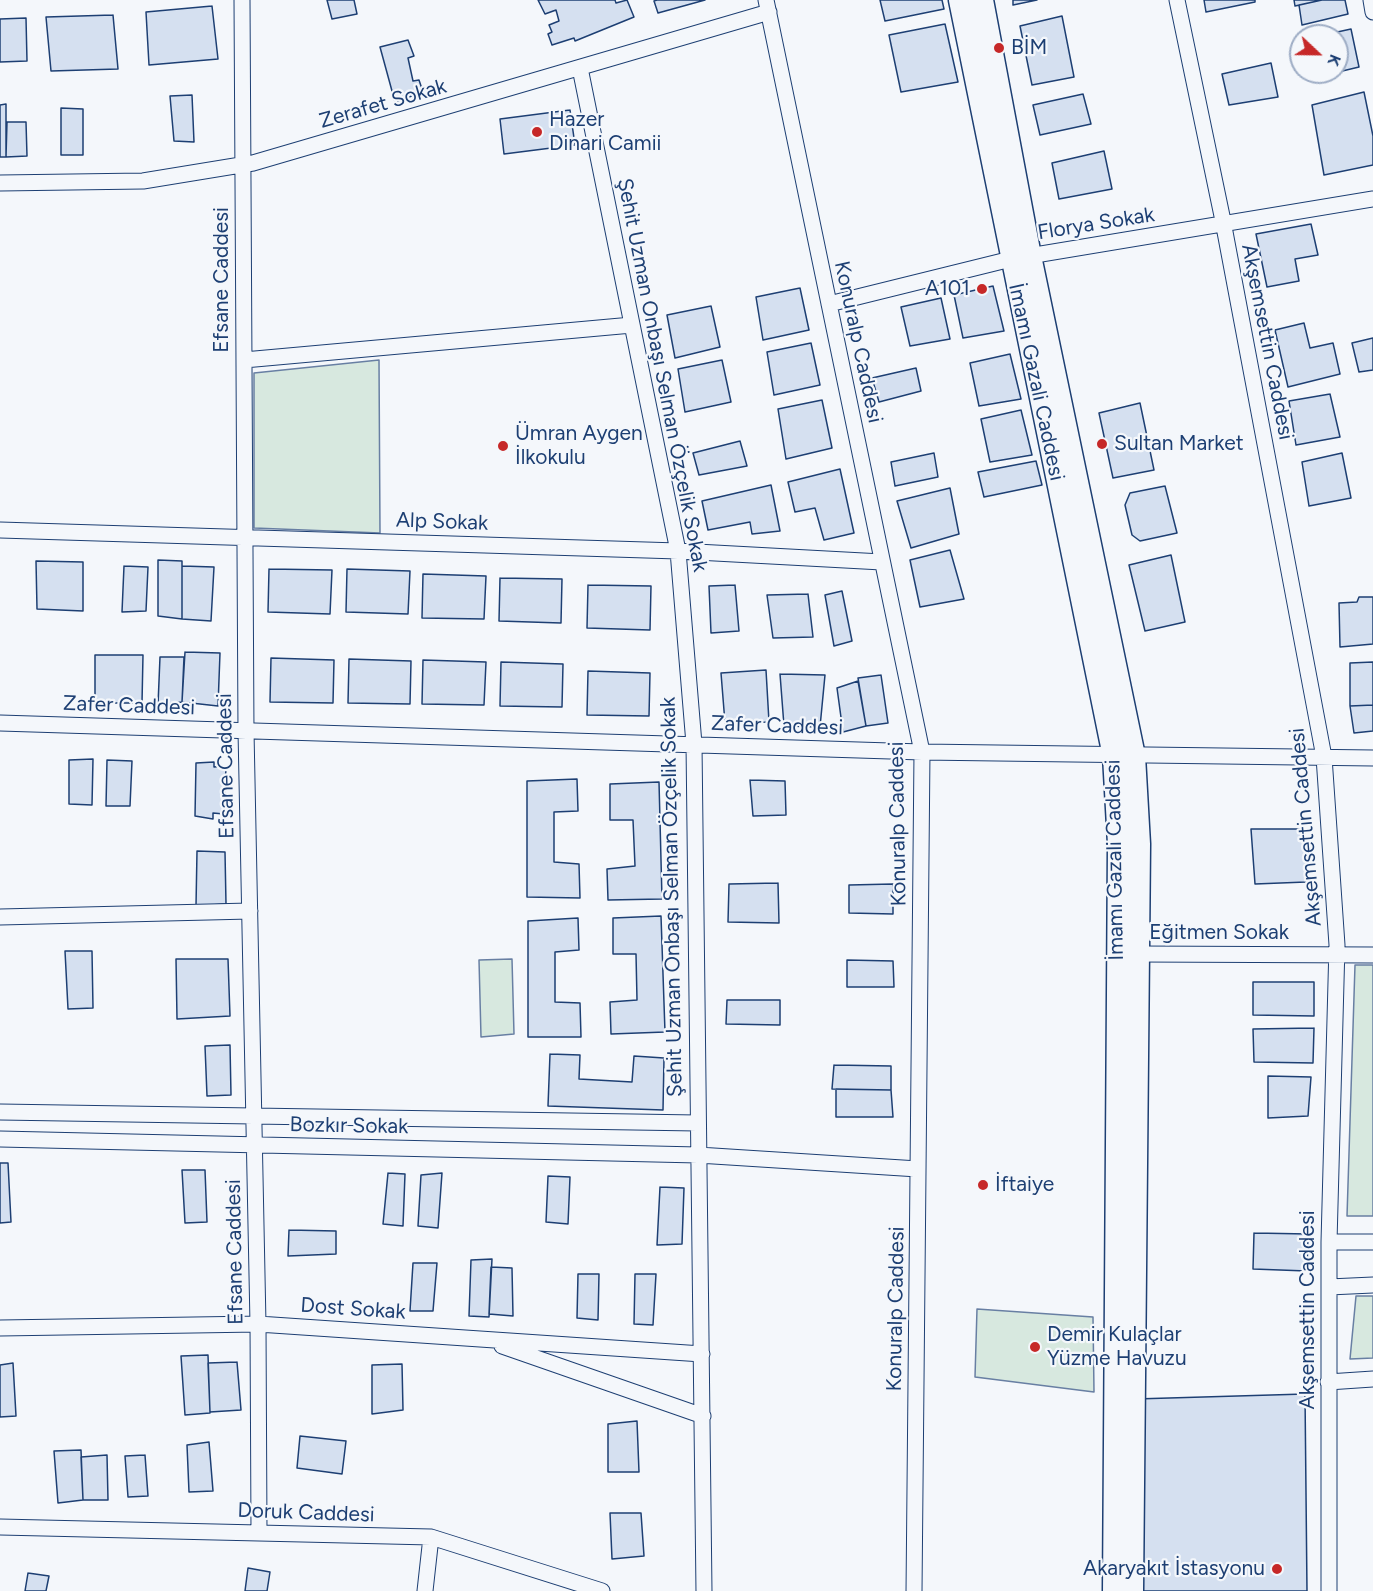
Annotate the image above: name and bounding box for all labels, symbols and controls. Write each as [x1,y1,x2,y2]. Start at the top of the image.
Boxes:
north arrow [1289,24,1349,84]
place label: BİM [1011,35,1047,61]
marker: BİM [992,41,1006,55]
text: K [1323,52,1345,69]
street label: Zerafet Sokak [317,74,449,134]
place label: Hazer Dinari Camii [549,107,661,157]
marker: Hazer Dinari Camii [530,125,544,139]
street label: Şehit Uzman Onbaşı Selman Özçelik Sokak [611,176,713,574]
street label: Florya Sokak [1036,202,1156,246]
street label: Efsane Caddesi [209,207,235,353]
street label: Akşemsettin Caddesi [1236,242,1298,442]
street label: Konuralp Caddesi [829,259,887,425]
place label: A101 [925,276,970,302]
street label: İmamı Gazali Caddesi [1003,281,1069,483]
marker: A101 [975,282,989,296]
place label: Ümran Aygen İlkokulu [515,421,643,471]
place label: Sultan Market [1114,431,1244,457]
marker: Sultan Market [1095,437,1109,451]
marker: Ümran Aygen İlkokulu [496,439,510,453]
street label: Alp Sokak [395,508,489,536]
street label: Zafer Caddesi [63,691,195,721]
street label: Efsane Caddesi [212,693,240,839]
street label: Şehit Uzman Onbaşı Selman Özçelik Sokak [656,697,688,1097]
street label: Zafer Caddesi [711,711,843,741]
street label: Akşemsettin Caddesi [1285,727,1327,927]
street label: Konuralp Caddesi [884,741,912,907]
street label: İmamı Gazali Caddesi [1101,759,1129,961]
street label: Eğitmen Sokak [1149,920,1289,946]
street label: Bozkır Sokak [289,1112,409,1140]
place label: İftaiye [995,1172,1054,1198]
marker: İftaiye [976,1178,990,1192]
street label: Efsane Caddesi [221,1179,249,1325]
street label: Akşemsettin Caddesi [1295,1210,1321,1410]
street label: Konuralp Caddesi [882,1226,910,1392]
street label: Dost Sokak [300,1293,406,1325]
place label: Demir Kulaçlar Yüzme Havuzu [1047,1322,1187,1372]
marker: Demir Kulaçlar Yüzme Havuzu [1028,1340,1042,1354]
street label: Doruk Caddesi [237,1498,375,1528]
place label: Akaryakıt İstasyonu [1083,1556,1265,1582]
marker: Akaryakıt İstasyonu [1270,1562,1284,1576]

